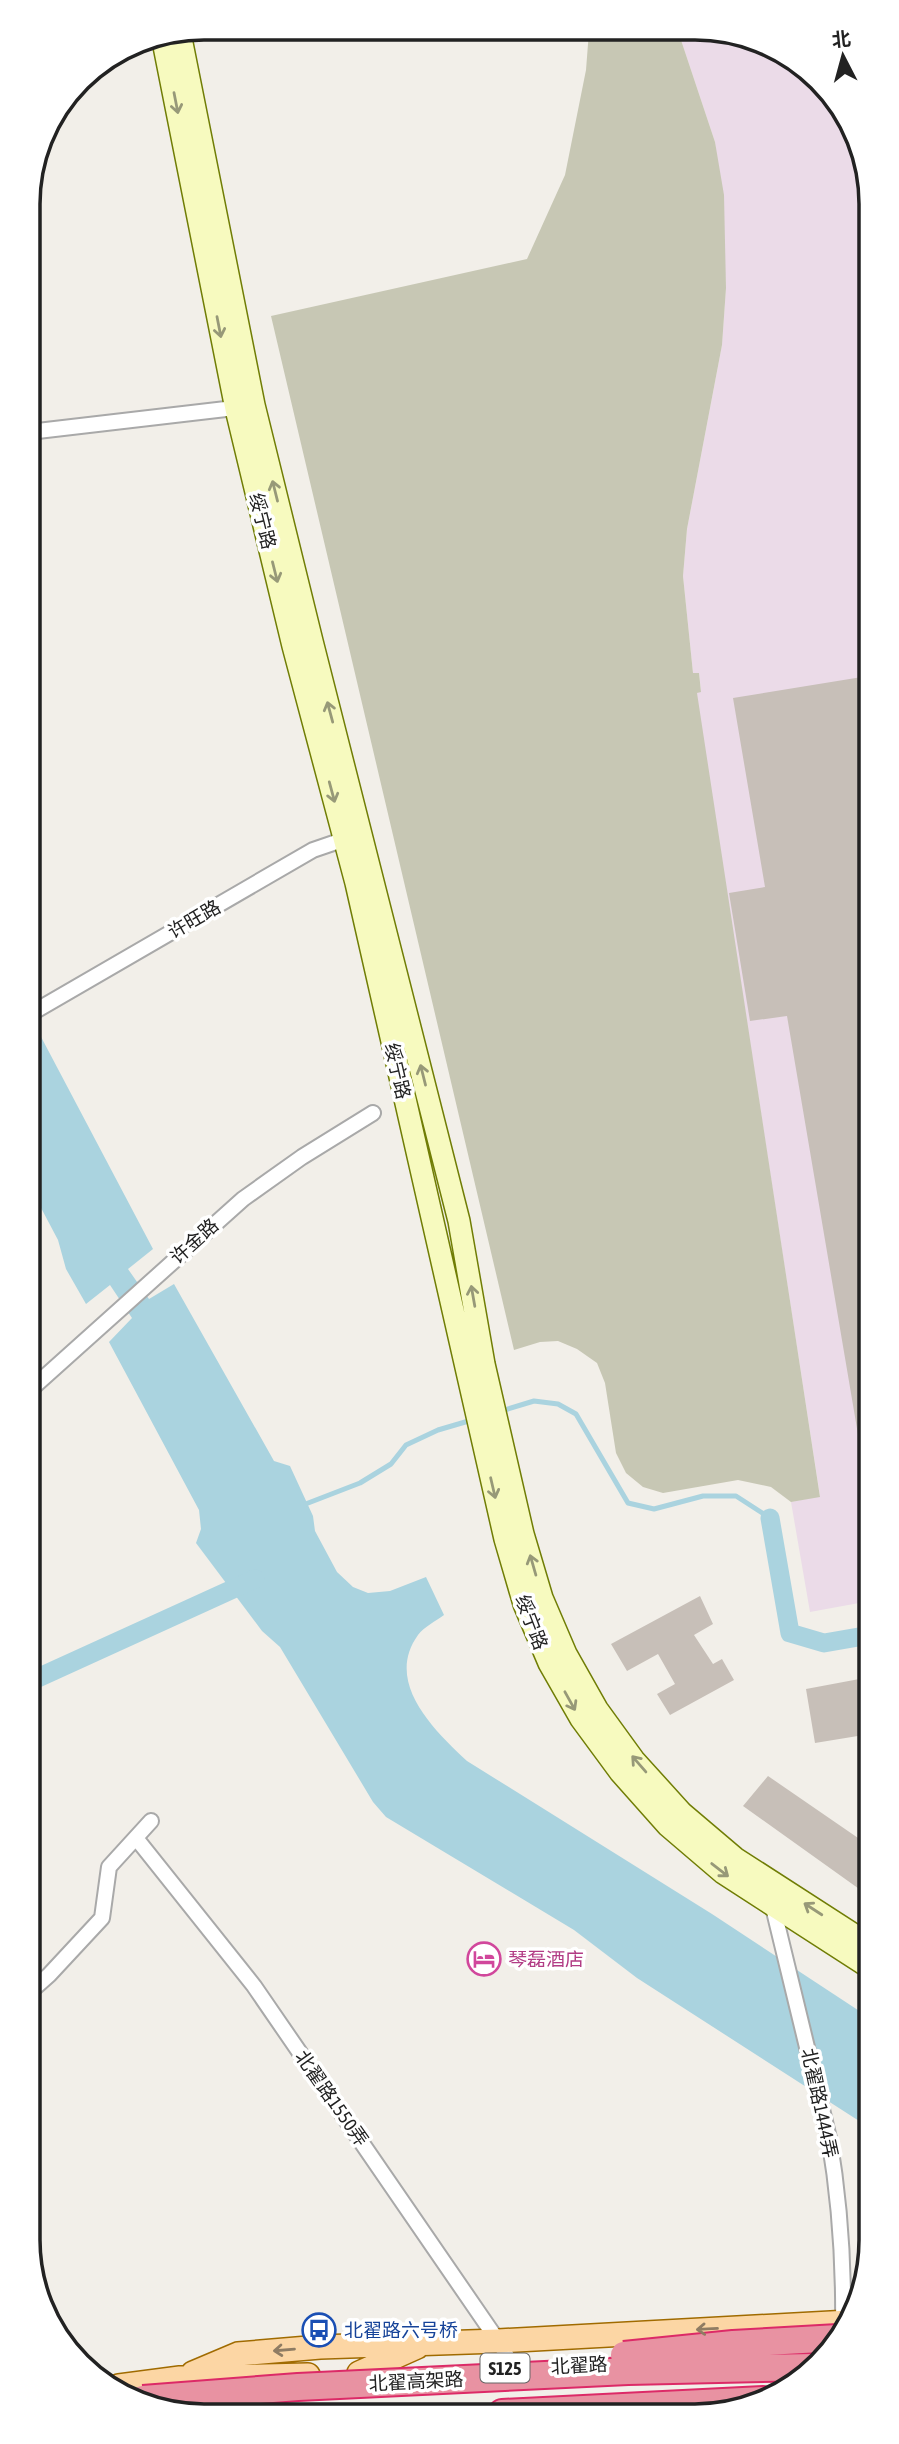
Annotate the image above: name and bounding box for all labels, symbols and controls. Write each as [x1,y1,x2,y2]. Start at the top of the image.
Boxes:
north arrow [808,21,878,91]
text: 北 [831,27,852,51]
one-way arrow [169,91,183,114]
one-way arrow [213,315,226,337]
one-way arrow [268,480,281,503]
street label: 绥宁路 [245,491,281,551]
one-way arrow [269,560,283,583]
one-way arrow [323,701,336,724]
one-way arrow [326,781,339,803]
street label: 许旺路 [164,895,224,943]
street label: 绥宁路 [381,1041,415,1101]
one-way arrow [416,1064,429,1086]
street label: 许金路 [165,1214,223,1268]
one-way arrow [465,1285,479,1308]
one-way arrow [487,1476,501,1499]
one-way arrow [525,1554,538,1576]
street label: 绥宁路 [512,1591,552,1653]
one-way arrow [564,1690,577,1711]
one-way arrow [631,1756,647,1774]
one-way arrow [711,1863,729,1878]
one-way arrow [803,1901,823,1915]
hotel icon: 琴磊酒店 [465,1940,503,1978]
place label: 琴磊酒店 [508,1948,584,1970]
street label: 北翟路1550弄 [291,2046,373,2150]
street label: 北翟路1444弄 [798,2046,842,2160]
bus stop icon: 北翟路六号桥 [300,2311,338,2349]
place label: 北翟路六号桥 [344,2319,458,2341]
one-way arrow [696,2323,719,2336]
one-way arrow [273,2344,296,2357]
street label: 北翟路 [550,2353,608,2377]
road number: S125 [480,2354,530,2382]
street label: 北翟高架路 [368,2368,464,2394]

